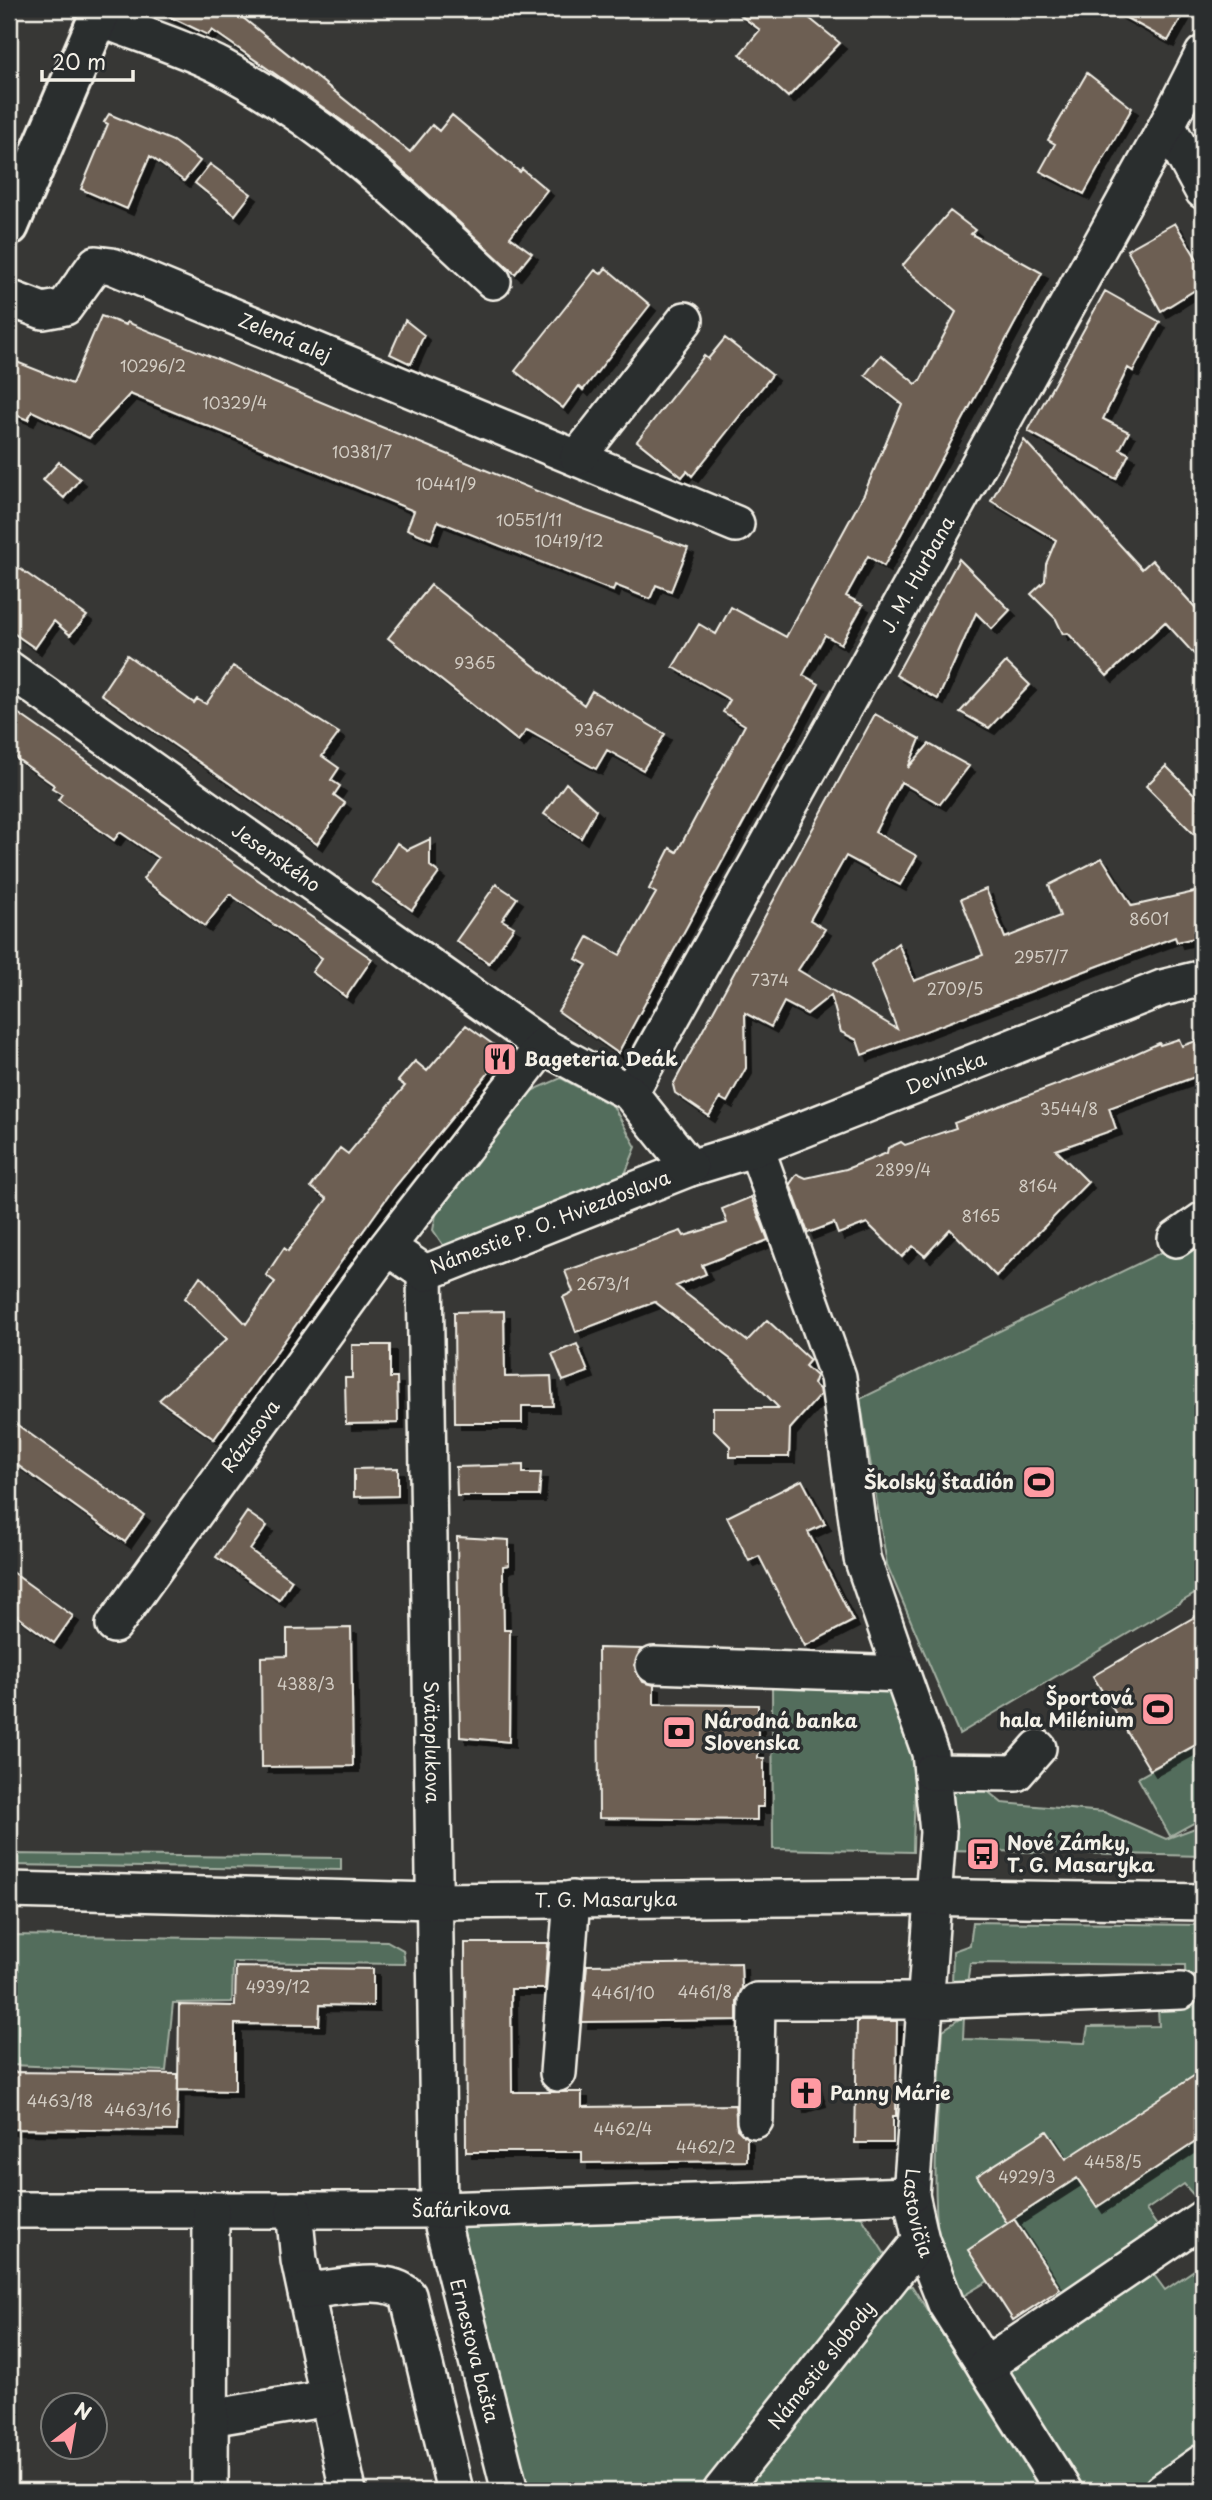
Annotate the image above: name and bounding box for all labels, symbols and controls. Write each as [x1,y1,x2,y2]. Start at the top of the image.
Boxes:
scale bar [42,38,133,82]
text: 20 m [52,45,106,77]
street label: Zelená alej [235,305,336,368]
house number: 10296/2 [120,353,186,377]
house number: 10329/4 [203,390,267,414]
house number: 10381/7 [332,439,392,463]
house number: 10441/9 [416,471,476,495]
house number: 10551/11 [496,507,562,531]
street label: J. M. Hurbana [873,510,961,637]
house number: 10419/12 [535,528,603,552]
house number: 9365 [454,650,496,674]
house number: 9367 [574,717,614,741]
street label: Jesenského [227,816,327,898]
house number: 8601 [1129,906,1169,930]
house number: 2957/7 [1014,944,1068,968]
house number: 7374 [751,967,789,991]
house number: 2709/5 [927,976,983,1000]
restaurant icon: Bageteria Deák [481,1040,519,1078]
place label: Bageteria Deák [524,1044,678,1072]
street label: Devínska [901,1044,990,1101]
house number: 3544/8 [1040,1096,1098,1120]
house number: 2899/4 [875,1157,931,1181]
street label: Námestie P. O. Hviezdoslava [426,1162,674,1280]
house number: 8164 [1018,1173,1058,1197]
house number: 8165 [962,1203,1000,1227]
house number: 2673/1 [576,1271,630,1295]
street label: Rázusova [214,1393,286,1478]
sports icon: Školský štadión [1020,1463,1058,1501]
place label: Školský štadión [864,1467,1014,1495]
house number: 4388/3 [277,1671,335,1695]
street label: Svätoplukova [418,1680,448,1804]
place label: Športová hala Milénium [999,1683,1134,1733]
sports icon: Športová hala Milénium [1139,1690,1177,1728]
place label: Národná banka Slovenska [704,1706,858,1756]
bank icon: Národná banka Slovenska [660,1713,698,1751]
place label: Nové Zámky, T. G. Masaryka [1007,1828,1155,1878]
bus stop icon: Nové Zámky, T. G. Masaryka [964,1835,1002,1873]
street label: T. G. Masaryka [535,1884,678,1913]
house number: 4939/12 [246,1974,310,1998]
house number: 4461/8 [678,1979,732,2003]
house number: 4461/10 [591,1980,655,2004]
church icon: Panny Márie [787,2074,825,2112]
place label: Panny Márie [830,2078,951,2106]
house number: 4463/18 [27,2088,93,2112]
house number: 4463/16 [104,2097,172,2121]
house number: 4462/4 [594,2116,652,2140]
house number: 4462/2 [676,2134,736,2158]
house number: 4458/5 [1084,2149,1142,2173]
house number: 4929/3 [998,2164,1056,2188]
street label: Lastovičia [898,2167,942,2262]
street label: Šafárikova [412,2193,511,2223]
street label: Ernestova bašta [444,2275,507,2425]
street label: Námestie slobody [760,2294,881,2435]
north arrow [38,2392,108,2462]
text: N [70,2395,97,2426]

